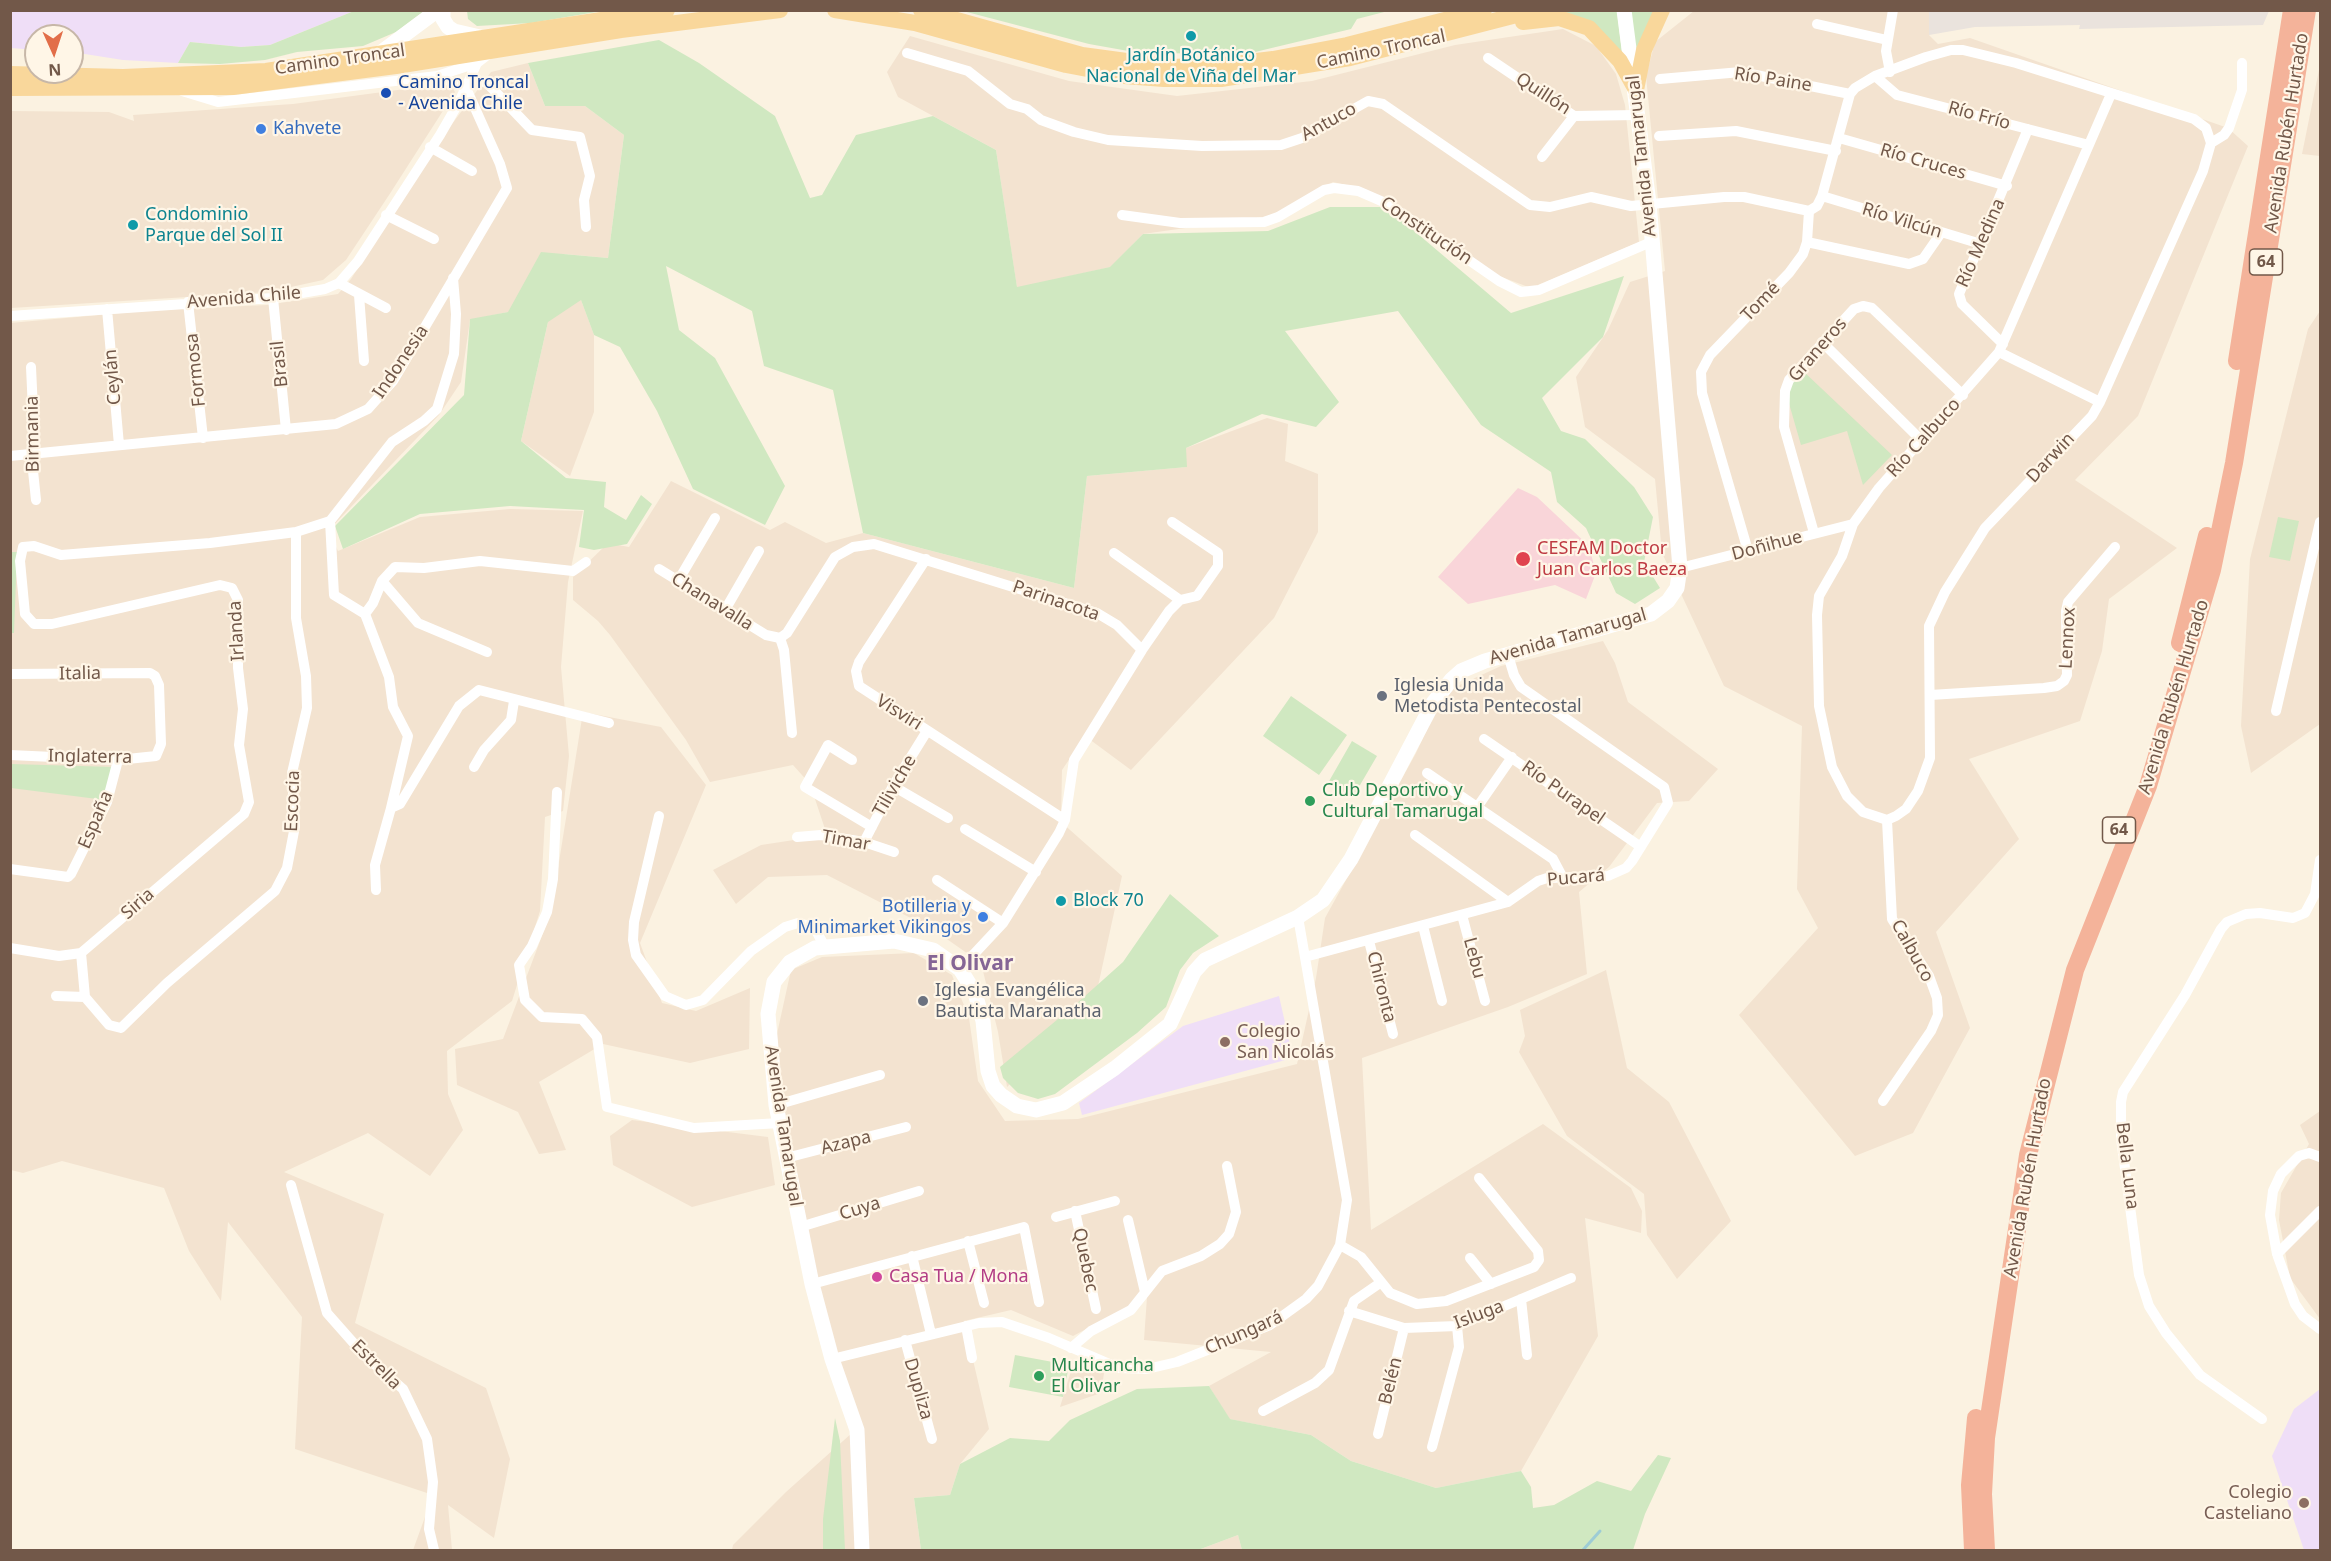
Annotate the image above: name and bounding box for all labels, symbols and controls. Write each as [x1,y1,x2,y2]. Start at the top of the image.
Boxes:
north arrow [24,24,84,84]
street label: Camino Troncal [1315,26,1447,74]
marker: Jardín Botánico Nacional de Viña del Mar [1184,29,1198,43]
street label: Avenida Rubén Hurtado [2261,31,2313,235]
street label: Camino Troncal [274,40,406,80]
place label: Jardín Botánico Nacional de Viña del Mar [1086,45,1296,88]
text: N [48,59,62,81]
street label: Río Paine [1733,63,1813,97]
street label: Quillón [1511,68,1575,120]
place label: Camino Troncal - Avenida Chile [398,72,529,115]
street label: Avenida Tamarugal [1623,74,1661,238]
marker: Camino Troncal - Avenida Chile [379,86,393,100]
street label: Río Frío [1945,97,2013,135]
street label: Antuco [1298,98,1360,146]
place label: Kahvete [273,118,341,140]
marker: Kahvete [254,122,268,136]
street label: Río Cruces [1877,139,1969,185]
street label: Constitución [1376,192,1476,270]
street label: Río Medina [1952,195,2010,291]
street label: Río Vilcún [1859,199,1945,243]
place label: Condominio Parque del Sol II [145,204,283,246]
marker: Condominio Parque del Sol II [126,218,140,232]
road number: 64 [2250,249,2282,275]
street label: Tomé [1737,278,1785,326]
street label: Avenida Chile [186,282,302,314]
street label: Graneros [1784,313,1852,387]
street label: Indonesia [369,321,433,403]
street label: Formosa [181,332,211,408]
street label: Brasil [267,340,293,388]
street label: Ceylán [100,348,126,406]
street label: Río Calbuco [1883,394,1965,482]
street label: Birmania [22,396,44,472]
street label: Darwin [2022,428,2080,488]
street label: Doñihue [1729,526,1805,566]
place label: CESFAM Doctor Juan Carlos Baeza [1537,538,1687,580]
marker: CESFAM Doctor Juan Carlos Baeza [1514,550,1532,568]
street label: Chanavalla [667,568,757,636]
street label: Parinacota [1010,576,1102,626]
street label: Avenida Rubén Hurtado [2134,597,2214,797]
street label: Irlanda [225,600,249,662]
street label: Avenida Tamarugal [1487,604,1649,670]
street label: Lennox [2056,607,2080,669]
street label: Italia [59,663,101,685]
place label: Iglesia Unida Metodista Pentecostal [1394,675,1582,718]
marker: Iglesia Unida Metodista Pentecostal [1375,689,1389,703]
street label: Visviri [872,691,926,735]
street label: Inglaterra [48,745,132,769]
street label: Tiliviche [869,751,921,821]
street label: Río Purapel [1517,756,1609,830]
street label: Escocia [281,770,305,832]
place label: Club Deportivo y Cultural Tamarugal [1322,780,1483,822]
street label: España [74,788,118,852]
marker: Club Deportivo y Cultural Tamarugal [1303,794,1317,808]
road number: 64 [2102,817,2136,843]
street label: Timar [820,826,872,856]
street label: Pucará [1546,865,1606,891]
street label: Siria [117,884,159,924]
place label: Block 70 [1073,890,1144,912]
marker: Block 70 [1054,894,1068,908]
place label: Botilleria y Minimarket Vikingos [798,896,971,938]
marker: Botilleria y Minimarket Vikingos [976,910,990,924]
street label: Calbuco [1886,916,1938,986]
street label: Lebu [1458,935,1490,981]
street label: Chironta [1362,949,1400,1025]
district label: El Olivar [927,951,1013,977]
place label: Iglesia Evangélica Bautista Maranatha [935,980,1101,1022]
marker: Iglesia Evangélica Bautista Maranatha [916,994,930,1008]
place label: Colegio San Nicolás [1237,1021,1334,1064]
marker: Colegio San Nicolás [1218,1035,1232,1049]
street label: Avenida Tamarugal [760,1044,806,1208]
street label: Avenida Rubén Hurtado [2000,1077,2056,1279]
street label: Bella Luna [2111,1121,2143,1211]
street label: Azapa [819,1126,873,1160]
street label: Cuya [837,1193,883,1225]
street label: Quebec [1068,1226,1102,1294]
place label: Casa Tua / Mona [889,1266,1029,1288]
marker: Casa Tua / Mona [870,1270,884,1284]
street label: Isluga [1451,1296,1507,1334]
street label: Chungará [1202,1306,1286,1360]
street label: Estrella [347,1336,405,1394]
place label: Multicancha El Olivar [1051,1355,1154,1398]
street label: Belén [1375,1355,1407,1407]
street label: Dupliza [899,1356,937,1422]
marker: Multicancha El Olivar [1032,1369,1046,1383]
place label: Colegio Casteliano [2204,1482,2292,1524]
marker: Colegio Casteliano [2297,1496,2311,1510]

